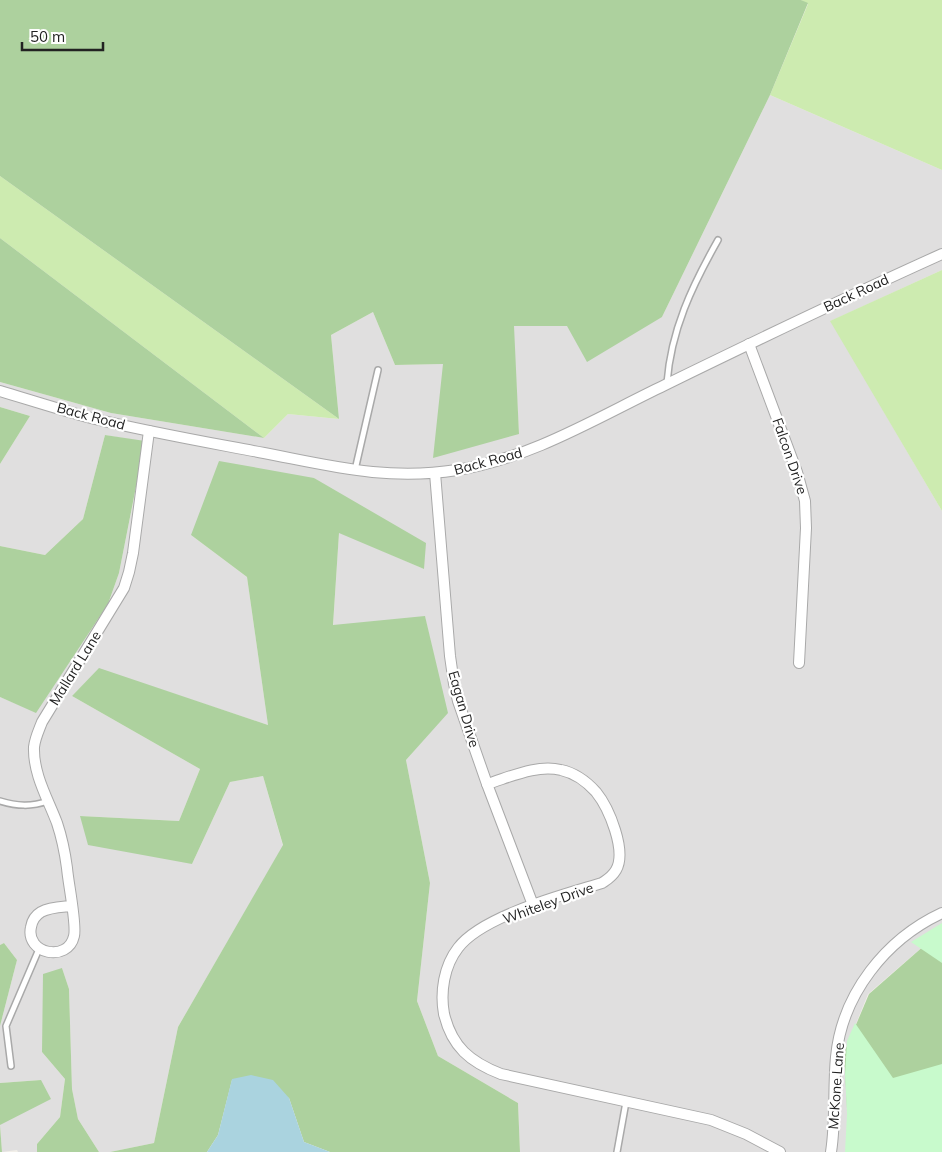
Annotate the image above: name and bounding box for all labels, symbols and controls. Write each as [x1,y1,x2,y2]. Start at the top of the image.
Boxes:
scale bar [22,20,104,52]
text: 50 m [30,27,65,46]
street label: Back Road [820,270,892,316]
street label: Back Road [55,398,127,434]
street label: Falcon Drive [769,415,811,497]
street label: Back Road [452,443,524,479]
street label: Mallard Lane [45,627,105,709]
street label: Eagan Drive [444,669,484,749]
street label: Whiteley Drive [500,878,596,928]
street label: McKone Lane [824,1042,848,1130]

